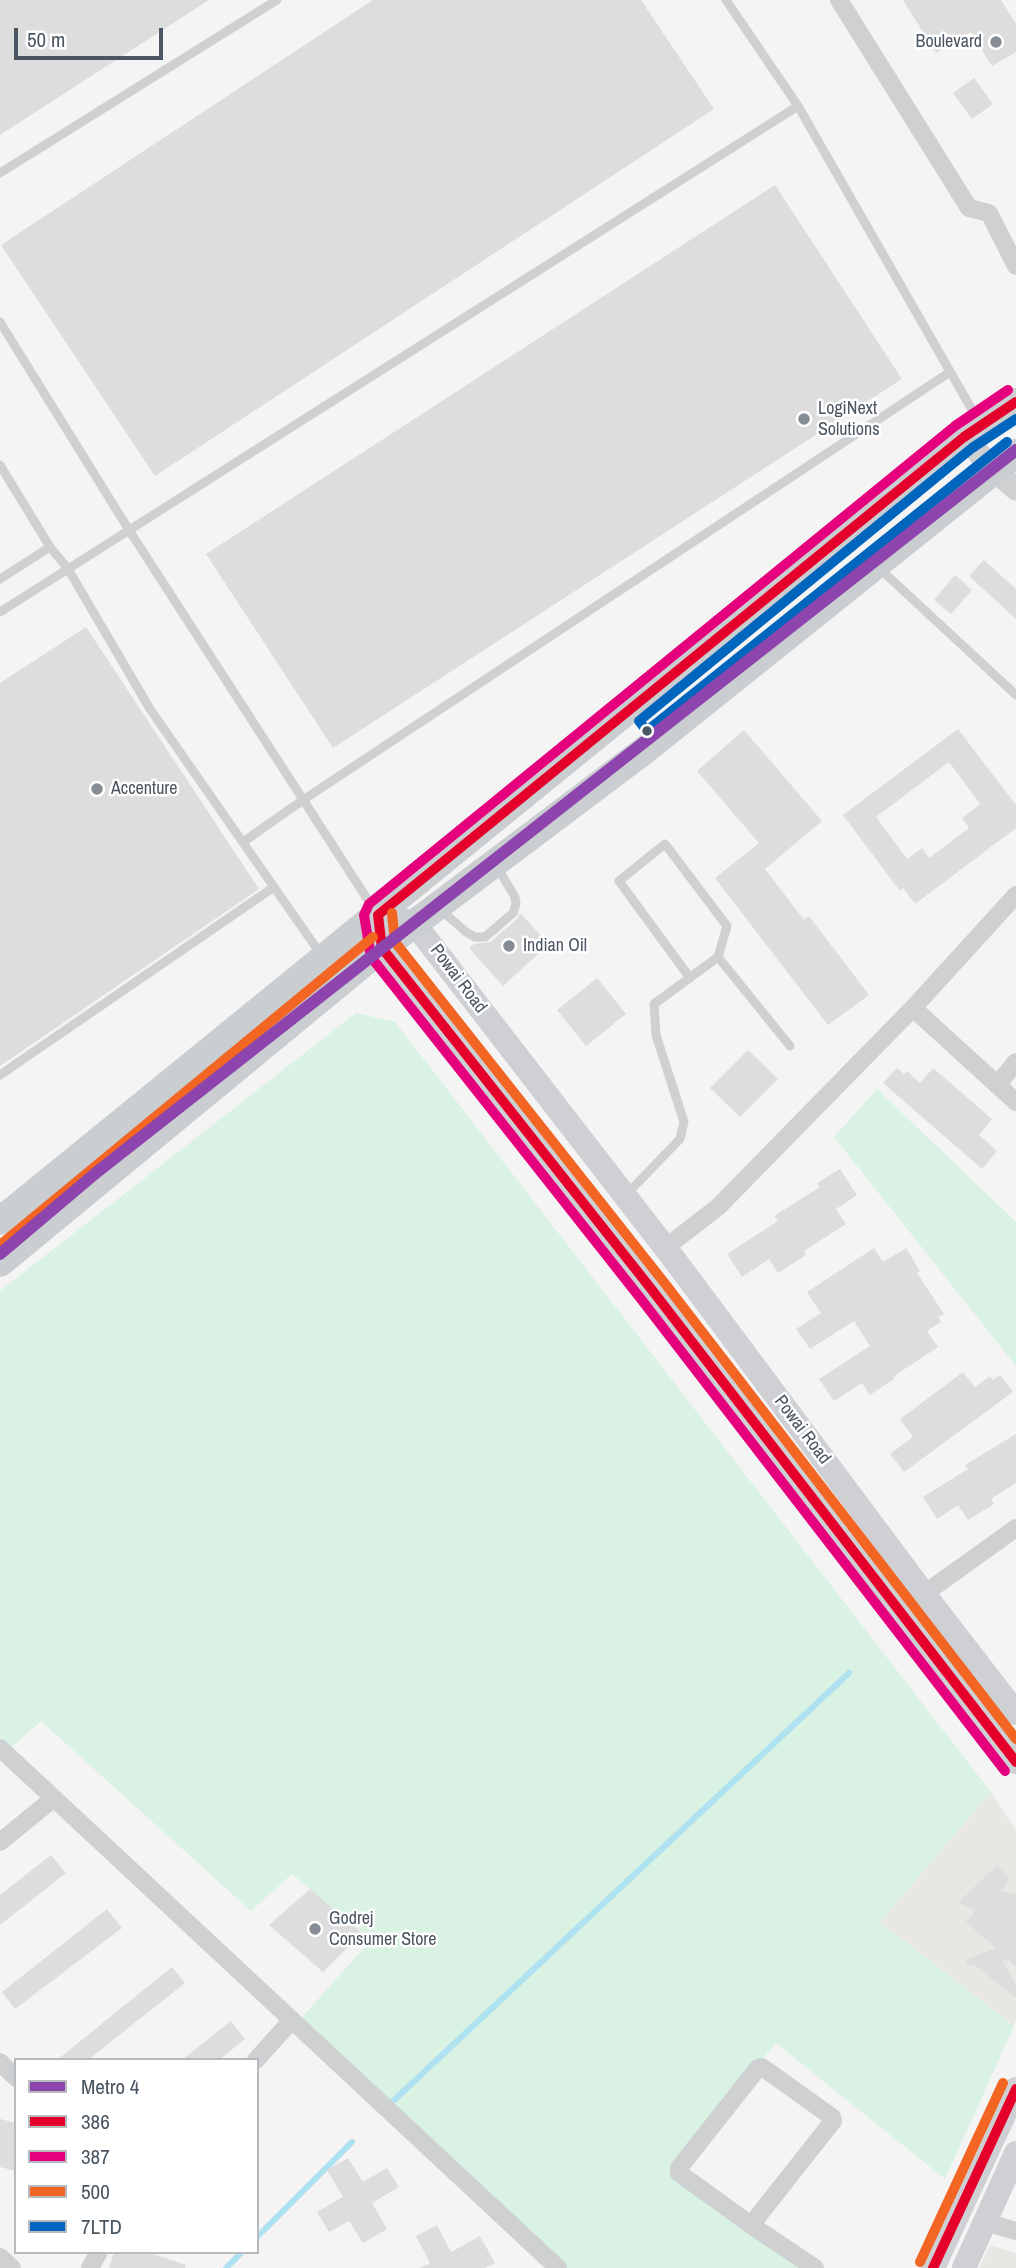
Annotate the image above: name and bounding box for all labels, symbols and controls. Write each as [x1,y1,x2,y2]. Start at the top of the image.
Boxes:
scale bar [18,14,166,58]
text: 50 m [27,25,65,54]
place label: Boulevard [916,31,982,53]
marker: Boulevard [988,34,1004,50]
place label: LogiNext Solutions [818,398,880,440]
marker: LogiNext Solutions [796,411,812,427]
unlabelled marker [640,724,654,738]
place label: Accenture [111,778,177,800]
marker: Accenture [89,781,105,797]
place label: Indian Oil [523,935,587,957]
marker: Indian Oil [501,938,517,954]
street label: Powai Road [425,940,491,1018]
street label: Powai Road [769,1391,835,1469]
place label: Godrej Consumer Store [329,1908,436,1951]
marker: Godrej Consumer Store [307,1921,323,1937]
legend [14,2058,259,2254]
text: Metro 4 [81,2072,139,2101]
text: 386 [81,2107,110,2136]
text: 387 [81,2142,110,2171]
text: 500 [81,2177,110,2206]
text: 7LTD [81,2212,122,2241]

